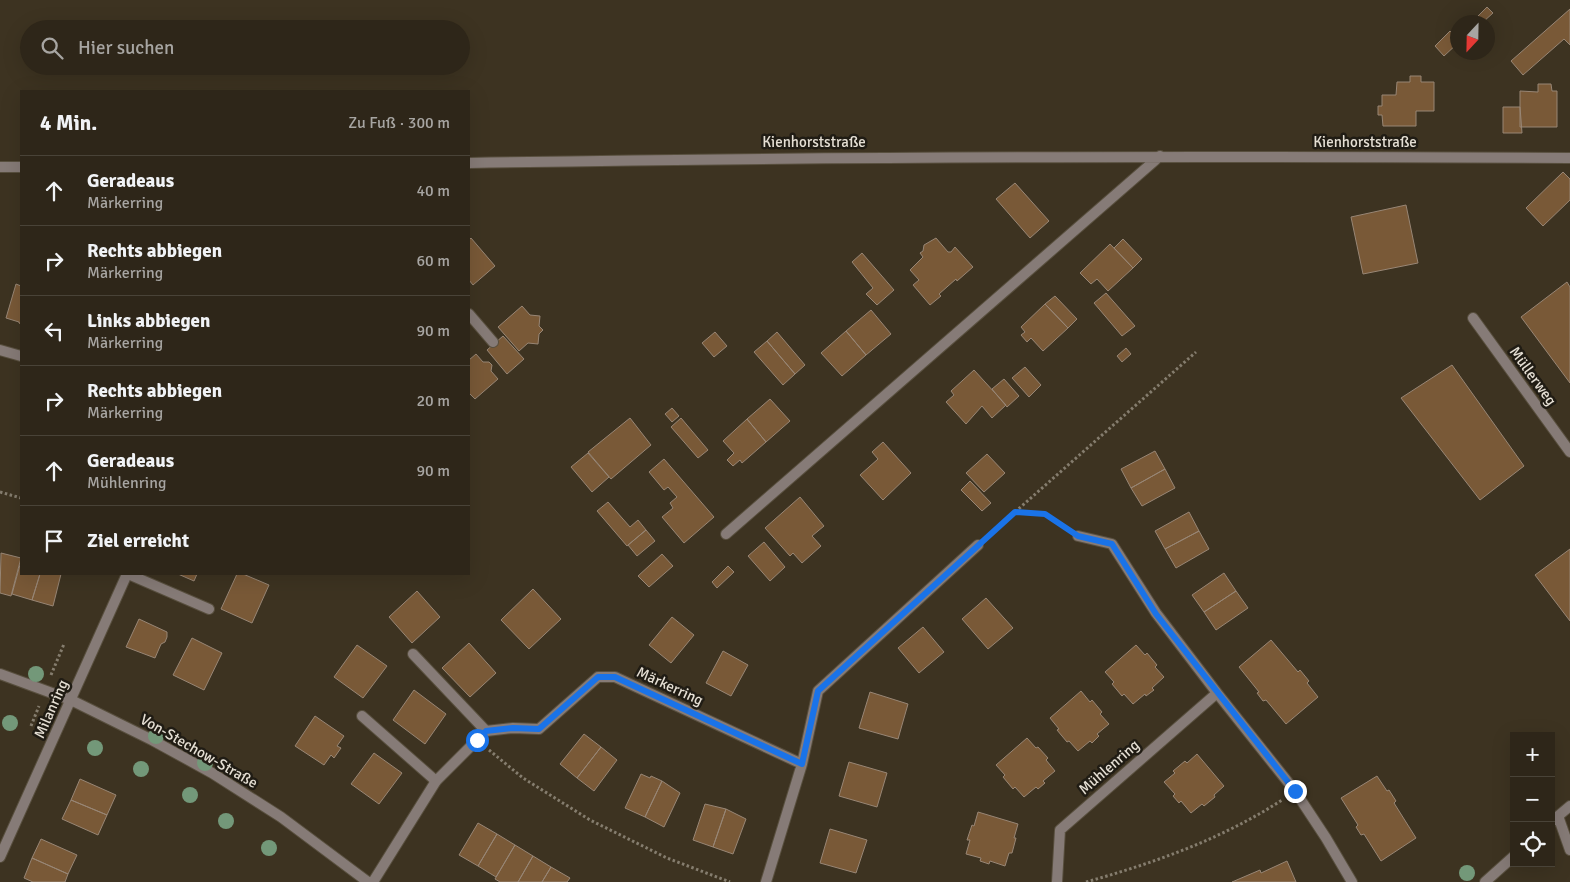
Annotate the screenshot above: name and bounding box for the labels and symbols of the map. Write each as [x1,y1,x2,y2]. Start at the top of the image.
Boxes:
north arrow [1450,15,1495,60]
street label: Kienhorststraße [762,133,866,151]
street label: Kienhorststraße [1313,133,1417,151]
street label: Müllerweg [1506,343,1560,409]
street label: Märkerring [634,663,706,709]
street label: Milanring [30,677,72,741]
street label: Von-Stechow-Straße [137,710,261,792]
route start [466,729,489,752]
street label: Mühlenring [1075,736,1143,798]
route end [1284,780,1307,803]

